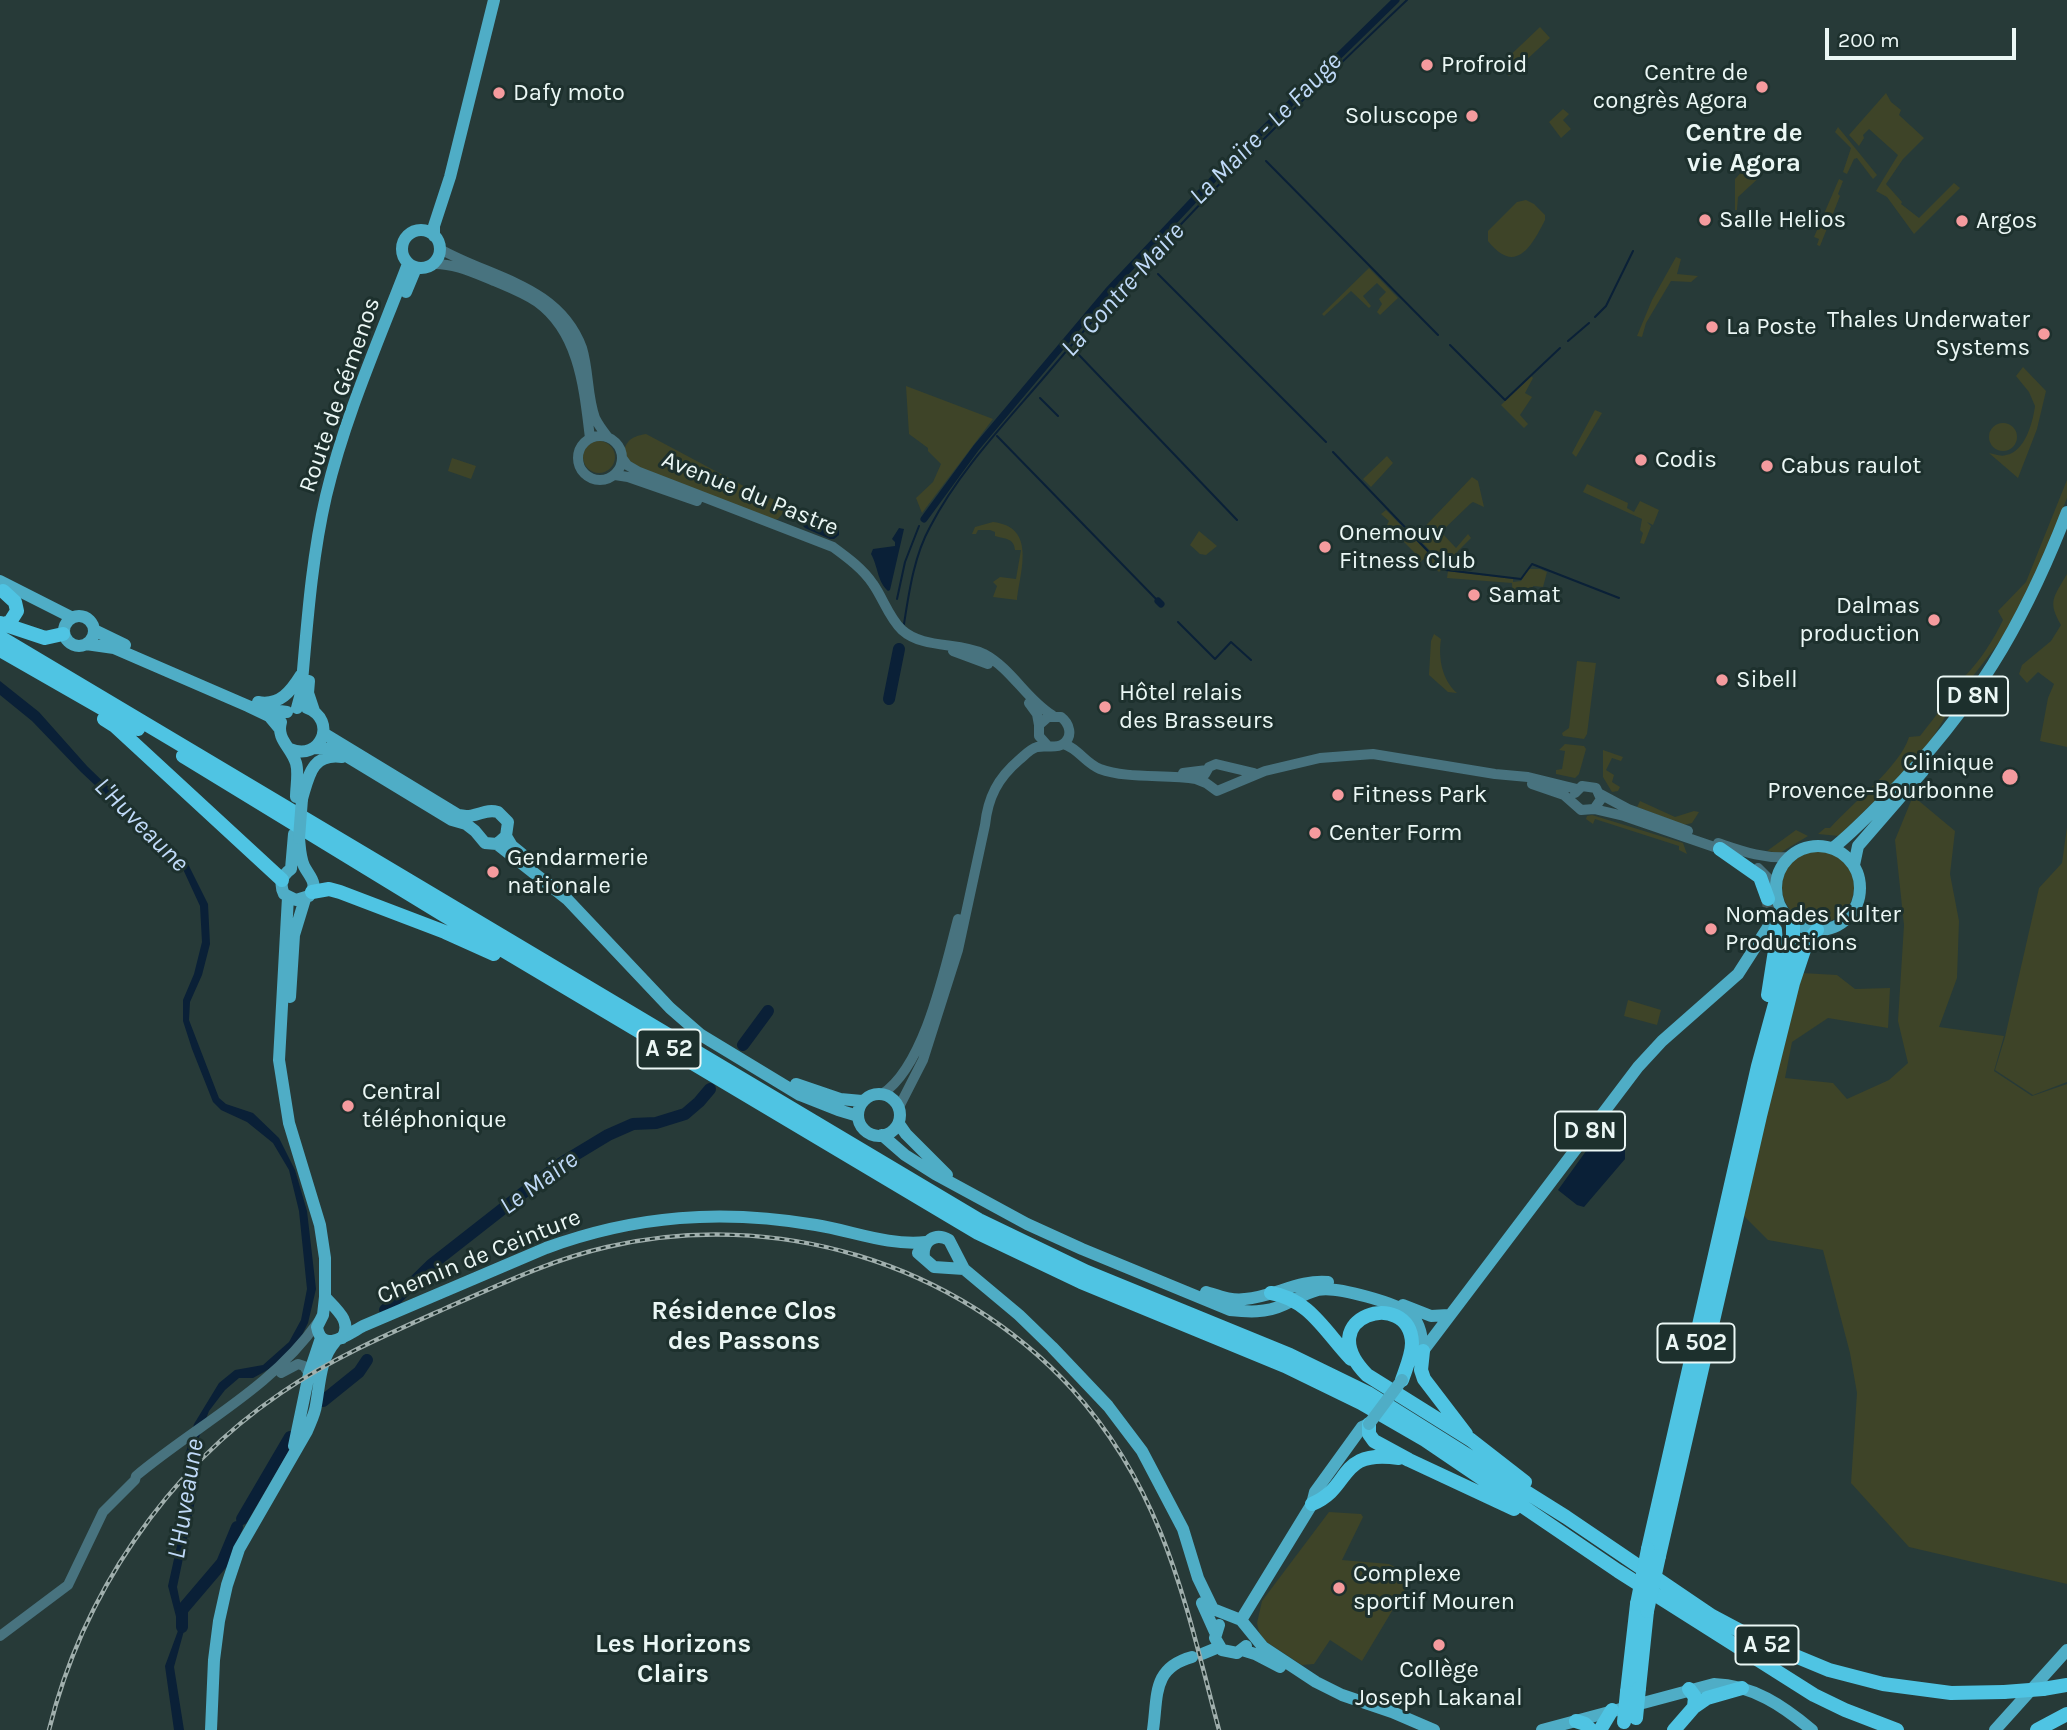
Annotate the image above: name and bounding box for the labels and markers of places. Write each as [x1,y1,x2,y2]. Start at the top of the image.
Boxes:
place label: Profroid [1441,51,1527,79]
marker: Profroid [1419,57,1435,73]
place label: Centre de congrès Agora [1593,59,1748,115]
place label: Dafy moto [513,79,625,107]
marker: Centre de congrès Agora [1754,79,1770,95]
marker: Dafy moto [491,85,507,101]
place label: Soluscope [1345,102,1458,130]
marker: Soluscope [1464,108,1480,124]
place label: Salle Helios [1719,206,1846,234]
place label: Argos [1976,207,2037,235]
marker: Salle Helios [1697,212,1713,228]
marker: Argos [1954,213,1970,229]
place label: Thales Underwater Systems [1827,306,2030,362]
place label: La Poste [1726,313,1816,341]
marker: La Poste [1704,319,1720,335]
marker: Thales Underwater Systems [2036,326,2052,342]
place label: Codis [1655,446,1717,474]
marker: Codis [1633,452,1649,468]
place label: Cabus raulot [1781,452,1921,480]
marker: Cabus raulot [1759,458,1775,474]
place label: Onemouv Fitness Club [1339,519,1476,575]
marker: Onemouv Fitness Club [1317,539,1333,555]
place label: Samat [1488,581,1560,609]
marker: Samat [1466,587,1482,603]
place label: Dalmas production [1799,592,1920,648]
marker: Dalmas production [1926,612,1942,628]
place label: Sibell [1736,666,1798,694]
marker: Sibell [1714,672,1730,688]
place label: Hôtel relais des Brasseurs [1119,679,1274,735]
marker: Hôtel relais des Brasseurs [1097,699,1113,715]
place label: Clinique Provence-Bourbonne [1767,749,1994,805]
marker: Clinique Provence-Bourbonne [2000,767,2020,787]
place label: Fitness Park [1352,781,1487,809]
marker: Fitness Park [1330,787,1346,803]
place label: Center Form [1329,819,1462,847]
marker: Center Form [1307,825,1323,841]
place label: Gendarmerie nationale [507,844,648,900]
marker: Gendarmerie nationale [485,864,501,880]
place label: Nomades Kulter Productions [1725,901,1901,957]
marker: Nomades Kulter Productions [1703,921,1719,937]
place label: Central téléphonique [362,1078,507,1134]
marker: Central téléphonique [340,1098,356,1114]
place label: Complexe sportif Mouren [1353,1560,1515,1616]
marker: Complexe sportif Mouren [1331,1580,1347,1596]
marker: Collège Joseph Lakanal [1431,1637,1447,1653]
place label: Collège Joseph Lakanal [1355,1656,1523,1712]

